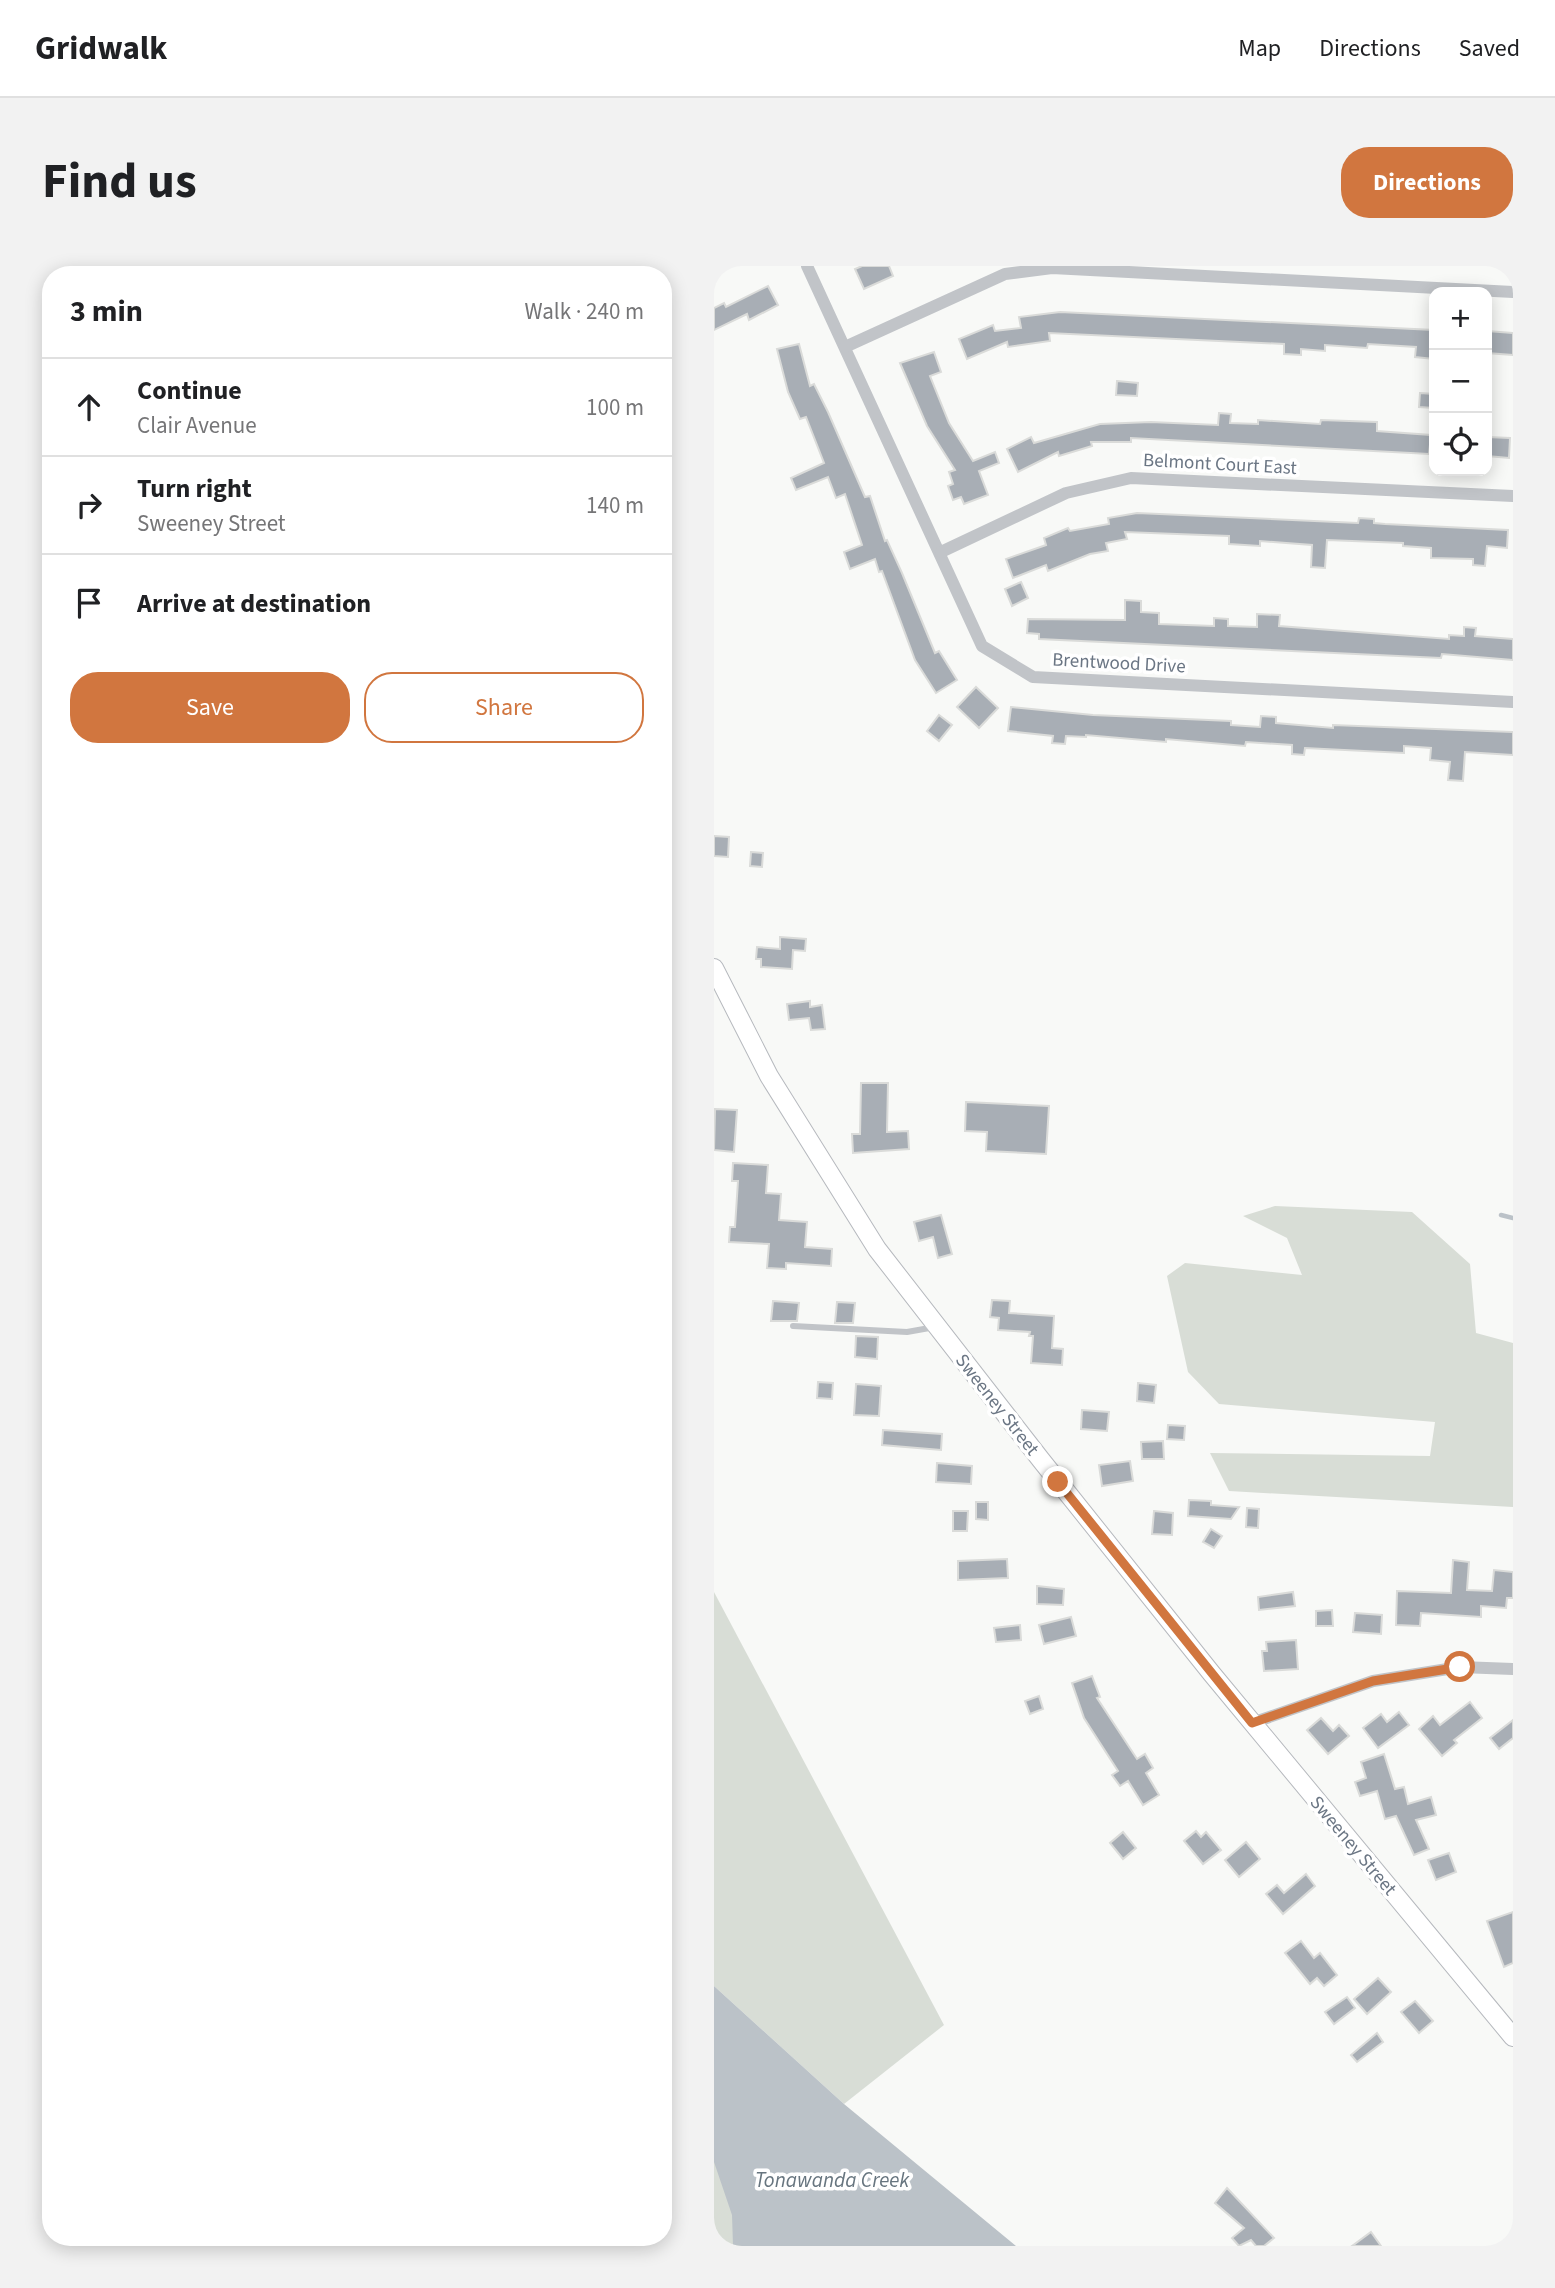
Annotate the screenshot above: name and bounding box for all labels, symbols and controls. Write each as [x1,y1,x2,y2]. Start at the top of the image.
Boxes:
text: Gridwalk [35,25,167,72]
text: Map [1238,31,1281,66]
text: Directions [1319,31,1421,66]
text: Saved [1459,31,1520,66]
text: Find us [42,147,197,217]
button: Directions [1341,147,1513,218]
map controls [1429,287,1492,476]
button: + [1429,287,1492,350]
text: 3 min [70,290,143,333]
text: Walk · 240 m [525,295,644,328]
button: − [1429,350,1492,413]
text: Continue [137,372,242,409]
icon: ahead [70,388,108,426]
text: 100 m [586,391,644,424]
text: Clair Avenue [137,409,257,442]
button: locate [1429,413,1492,476]
street label: Belmont Court East [1142,447,1298,482]
text: Turn right [137,470,252,507]
icon: right [70,486,108,524]
text: 140 m [586,489,644,522]
text: Sweeney Street [137,507,286,540]
icon: arrive [70,584,108,622]
text: Arrive at destination [137,585,371,622]
street label: Brentwood Drive [1052,647,1186,680]
button: Save [70,672,350,743]
button: Share [364,672,644,743]
street label: Sweeney Street [948,1348,1046,1462]
route end [1042,1466,1073,1497]
route start [1444,1651,1475,1682]
street label: Sweeney Street [1303,1790,1403,1902]
water label: Tonawanda Creek [755,2165,910,2195]

